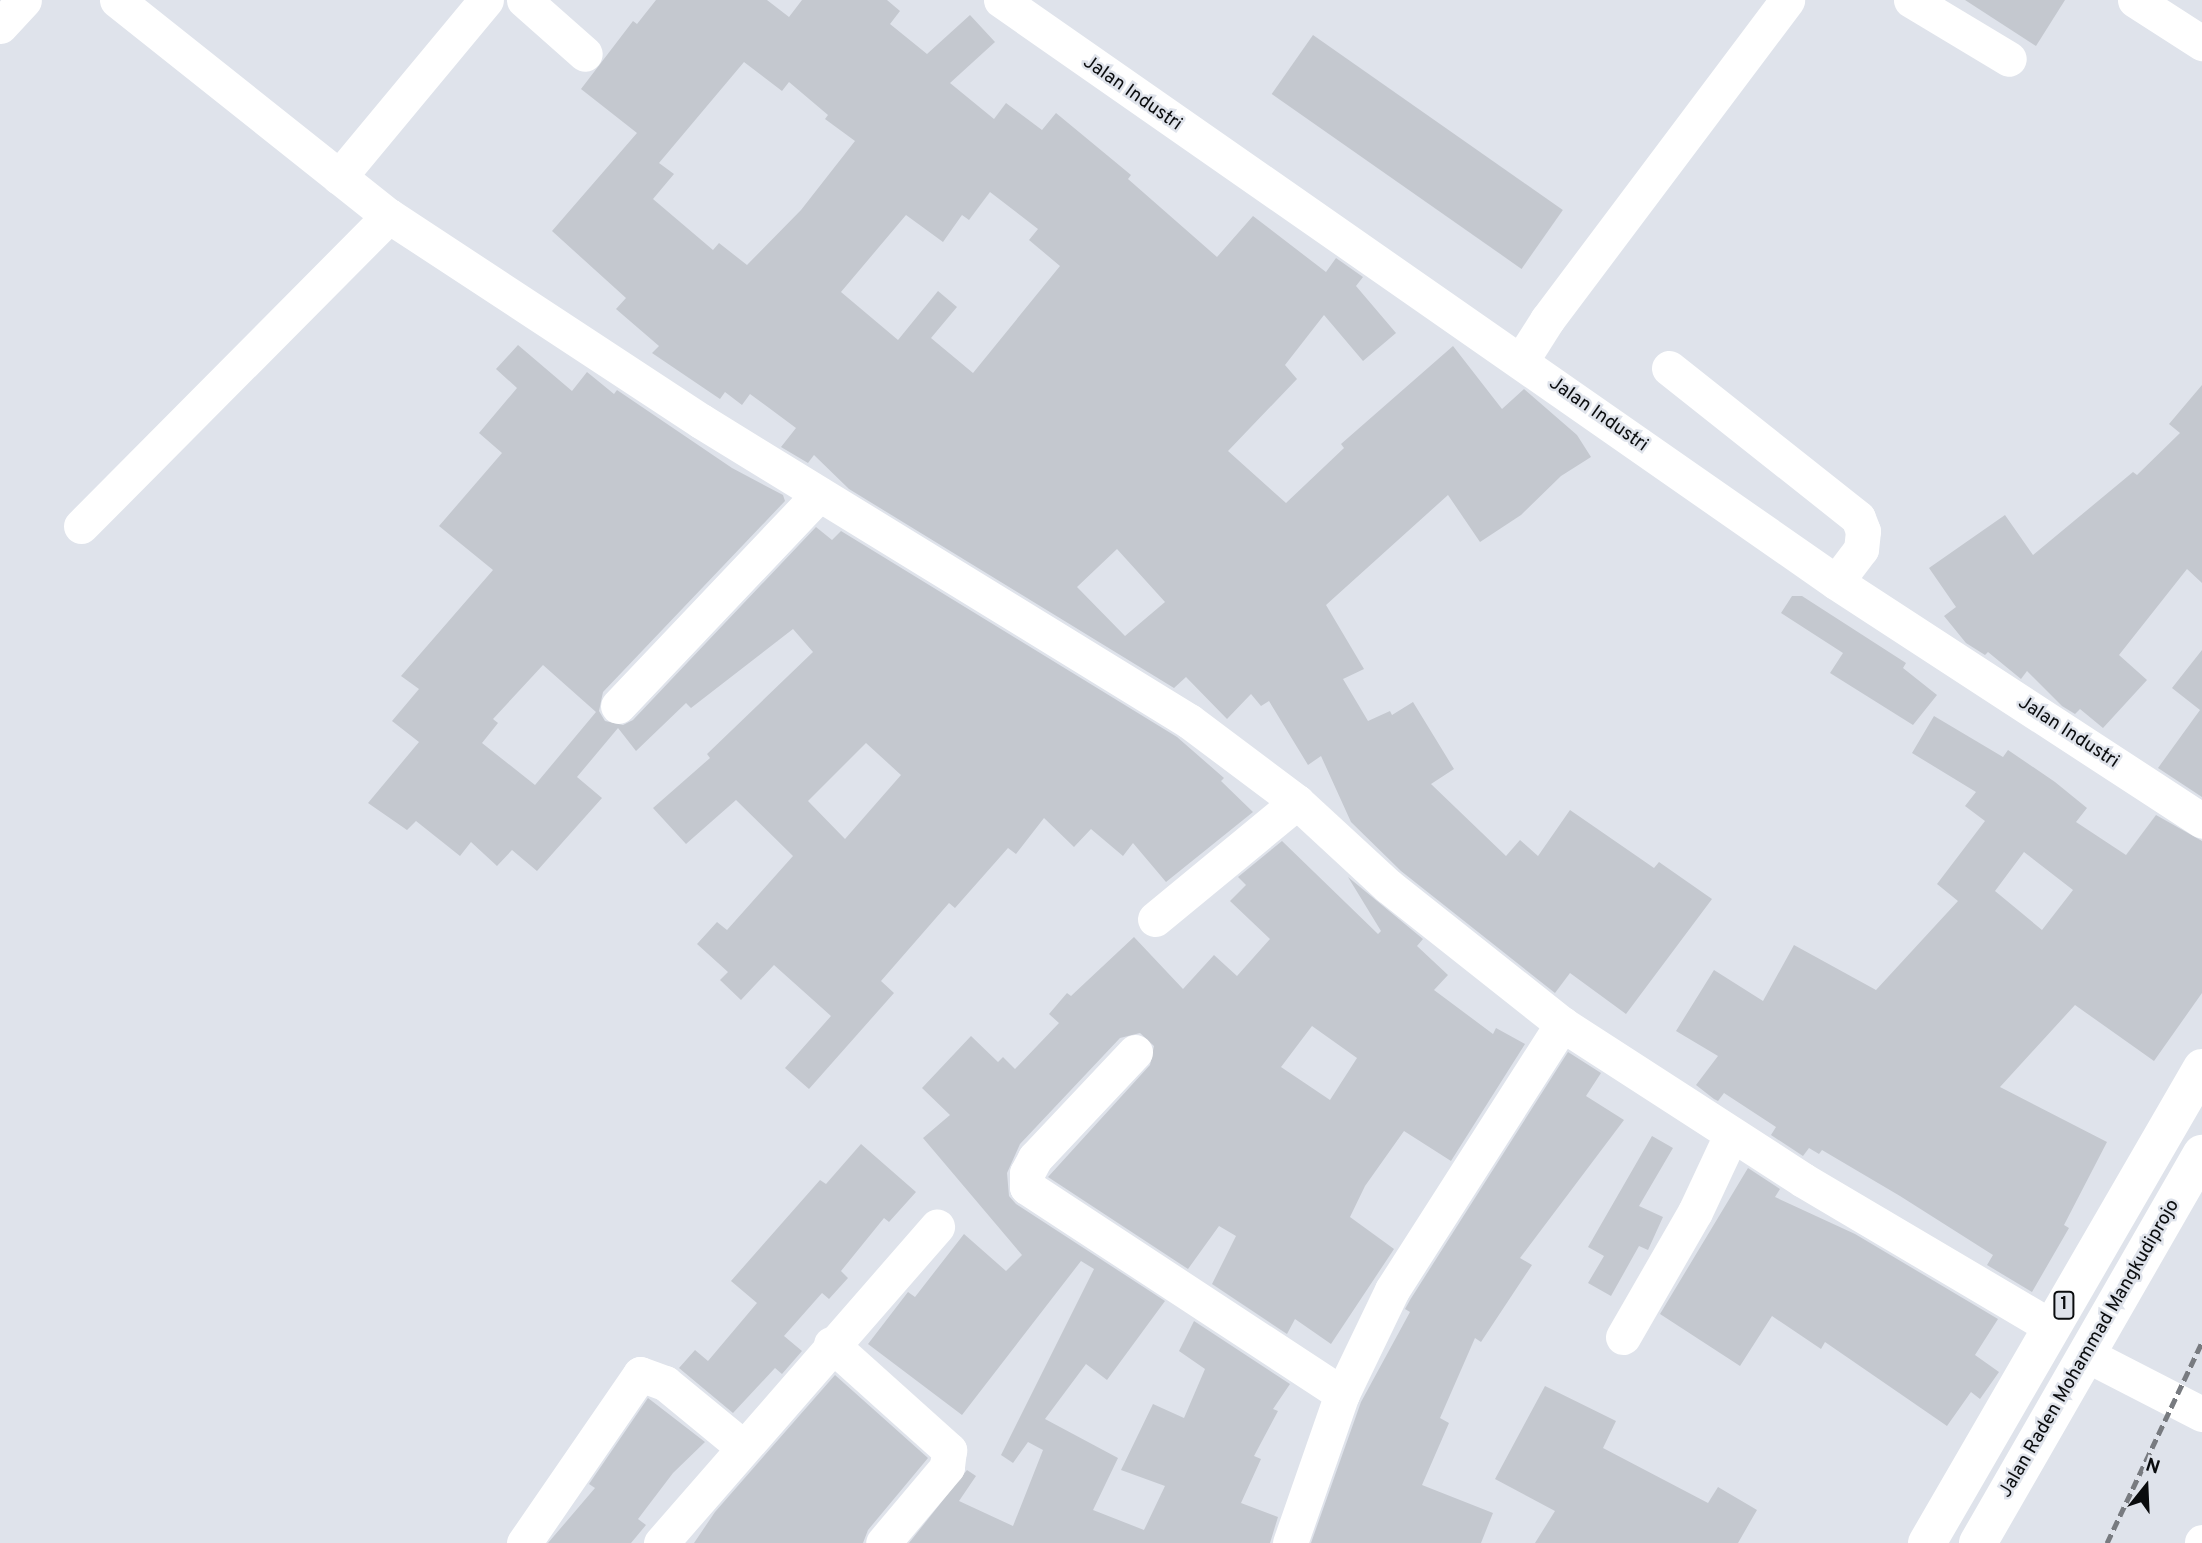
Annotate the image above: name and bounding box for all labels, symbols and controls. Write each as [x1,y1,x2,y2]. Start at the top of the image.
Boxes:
street label: Jalan Industri [1078,51,1186,137]
street label: Jalan Industri [1544,372,1652,458]
street label: Jalan Industri [2013,692,2123,774]
street label: Jalan Raden Mohammad Mangkudiprojo [1995,1196,2185,1502]
road number: 1 [2052,1290,2076,1320]
north arrow [2111,1452,2181,1522]
text: N [2142,1454,2163,1481]

